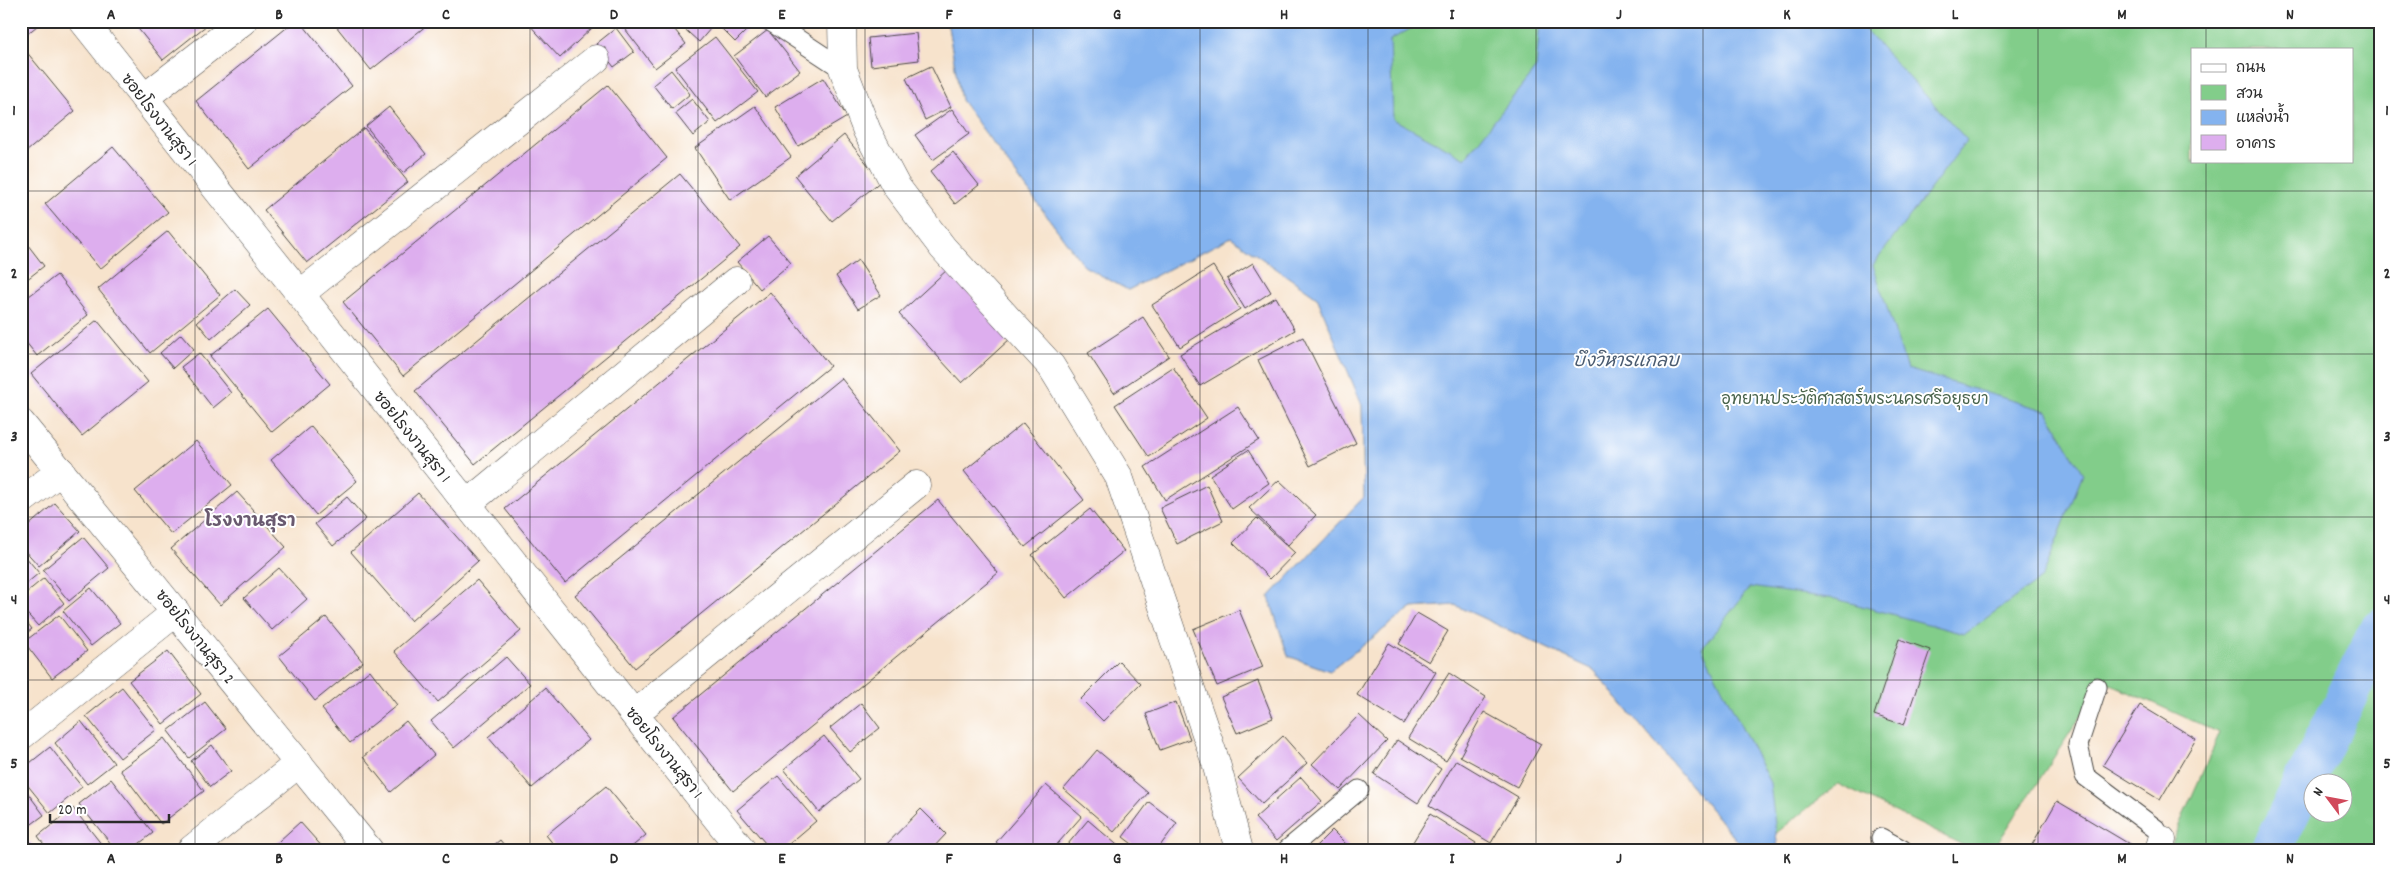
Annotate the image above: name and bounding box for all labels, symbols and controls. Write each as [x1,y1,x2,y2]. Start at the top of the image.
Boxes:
text: A [107,4,116,27]
text: B [275,4,283,27]
text: C [442,4,450,27]
text: D [610,4,619,27]
text: E [778,4,786,27]
text: F [945,4,953,27]
text: G [1113,4,1121,27]
text: H [1280,4,1288,27]
text: I [1450,4,1456,27]
text: J [1616,4,1622,27]
text: K [1783,4,1791,27]
text: L [1952,4,1959,27]
text: M [2117,4,2127,27]
text: N [2286,4,2294,27]
legend [2191,48,2354,162]
text: ถนน [2236,58,2265,80]
street label: ซอยโรงงานสุรา 1 [114,68,203,172]
text: สวน [2236,84,2263,106]
text: 1 [12,100,16,123]
text: 1 [2385,100,2389,123]
text: แหล่งน้ำ [2236,103,2290,130]
text: อาคาร [2236,134,2276,156]
text: 2 [11,263,18,286]
text: 2 [2384,263,2391,286]
water label: บึงวิหารแกลบ [1573,349,1681,375]
street label: ซอยโรงงานสุรา 1 [367,386,457,488]
park label: อุทยานประวัติศาสตร์พระนครศรีอยุธยา [1722,387,1988,412]
text: 3 [10,426,18,449]
text: 3 [2383,426,2391,449]
district label: โรงงานสุรา [204,508,296,535]
street label: ซอยโรงงานสุรา 2 [149,584,241,690]
text: 4 [11,589,17,612]
text: 4 [2384,589,2390,612]
street label: ซอยโรงงานสุรา 1 [619,702,709,804]
text: 5 [10,753,18,776]
text: 5 [2383,753,2391,776]
north arrow [2304,774,2354,824]
text: N [2308,784,2329,800]
scale bar [50,791,169,823]
text: 20 m [58,800,86,822]
text: A [107,848,116,871]
text: B [275,848,283,871]
text: C [442,848,450,871]
text: D [610,848,619,871]
text: E [778,848,786,871]
text: F [945,848,953,871]
text: G [1113,848,1121,871]
text: H [1280,848,1288,871]
text: I [1450,848,1456,871]
text: J [1616,848,1622,871]
text: K [1783,848,1791,871]
text: L [1952,848,1959,871]
text: M [2117,848,2127,871]
text: N [2286,848,2294,871]

